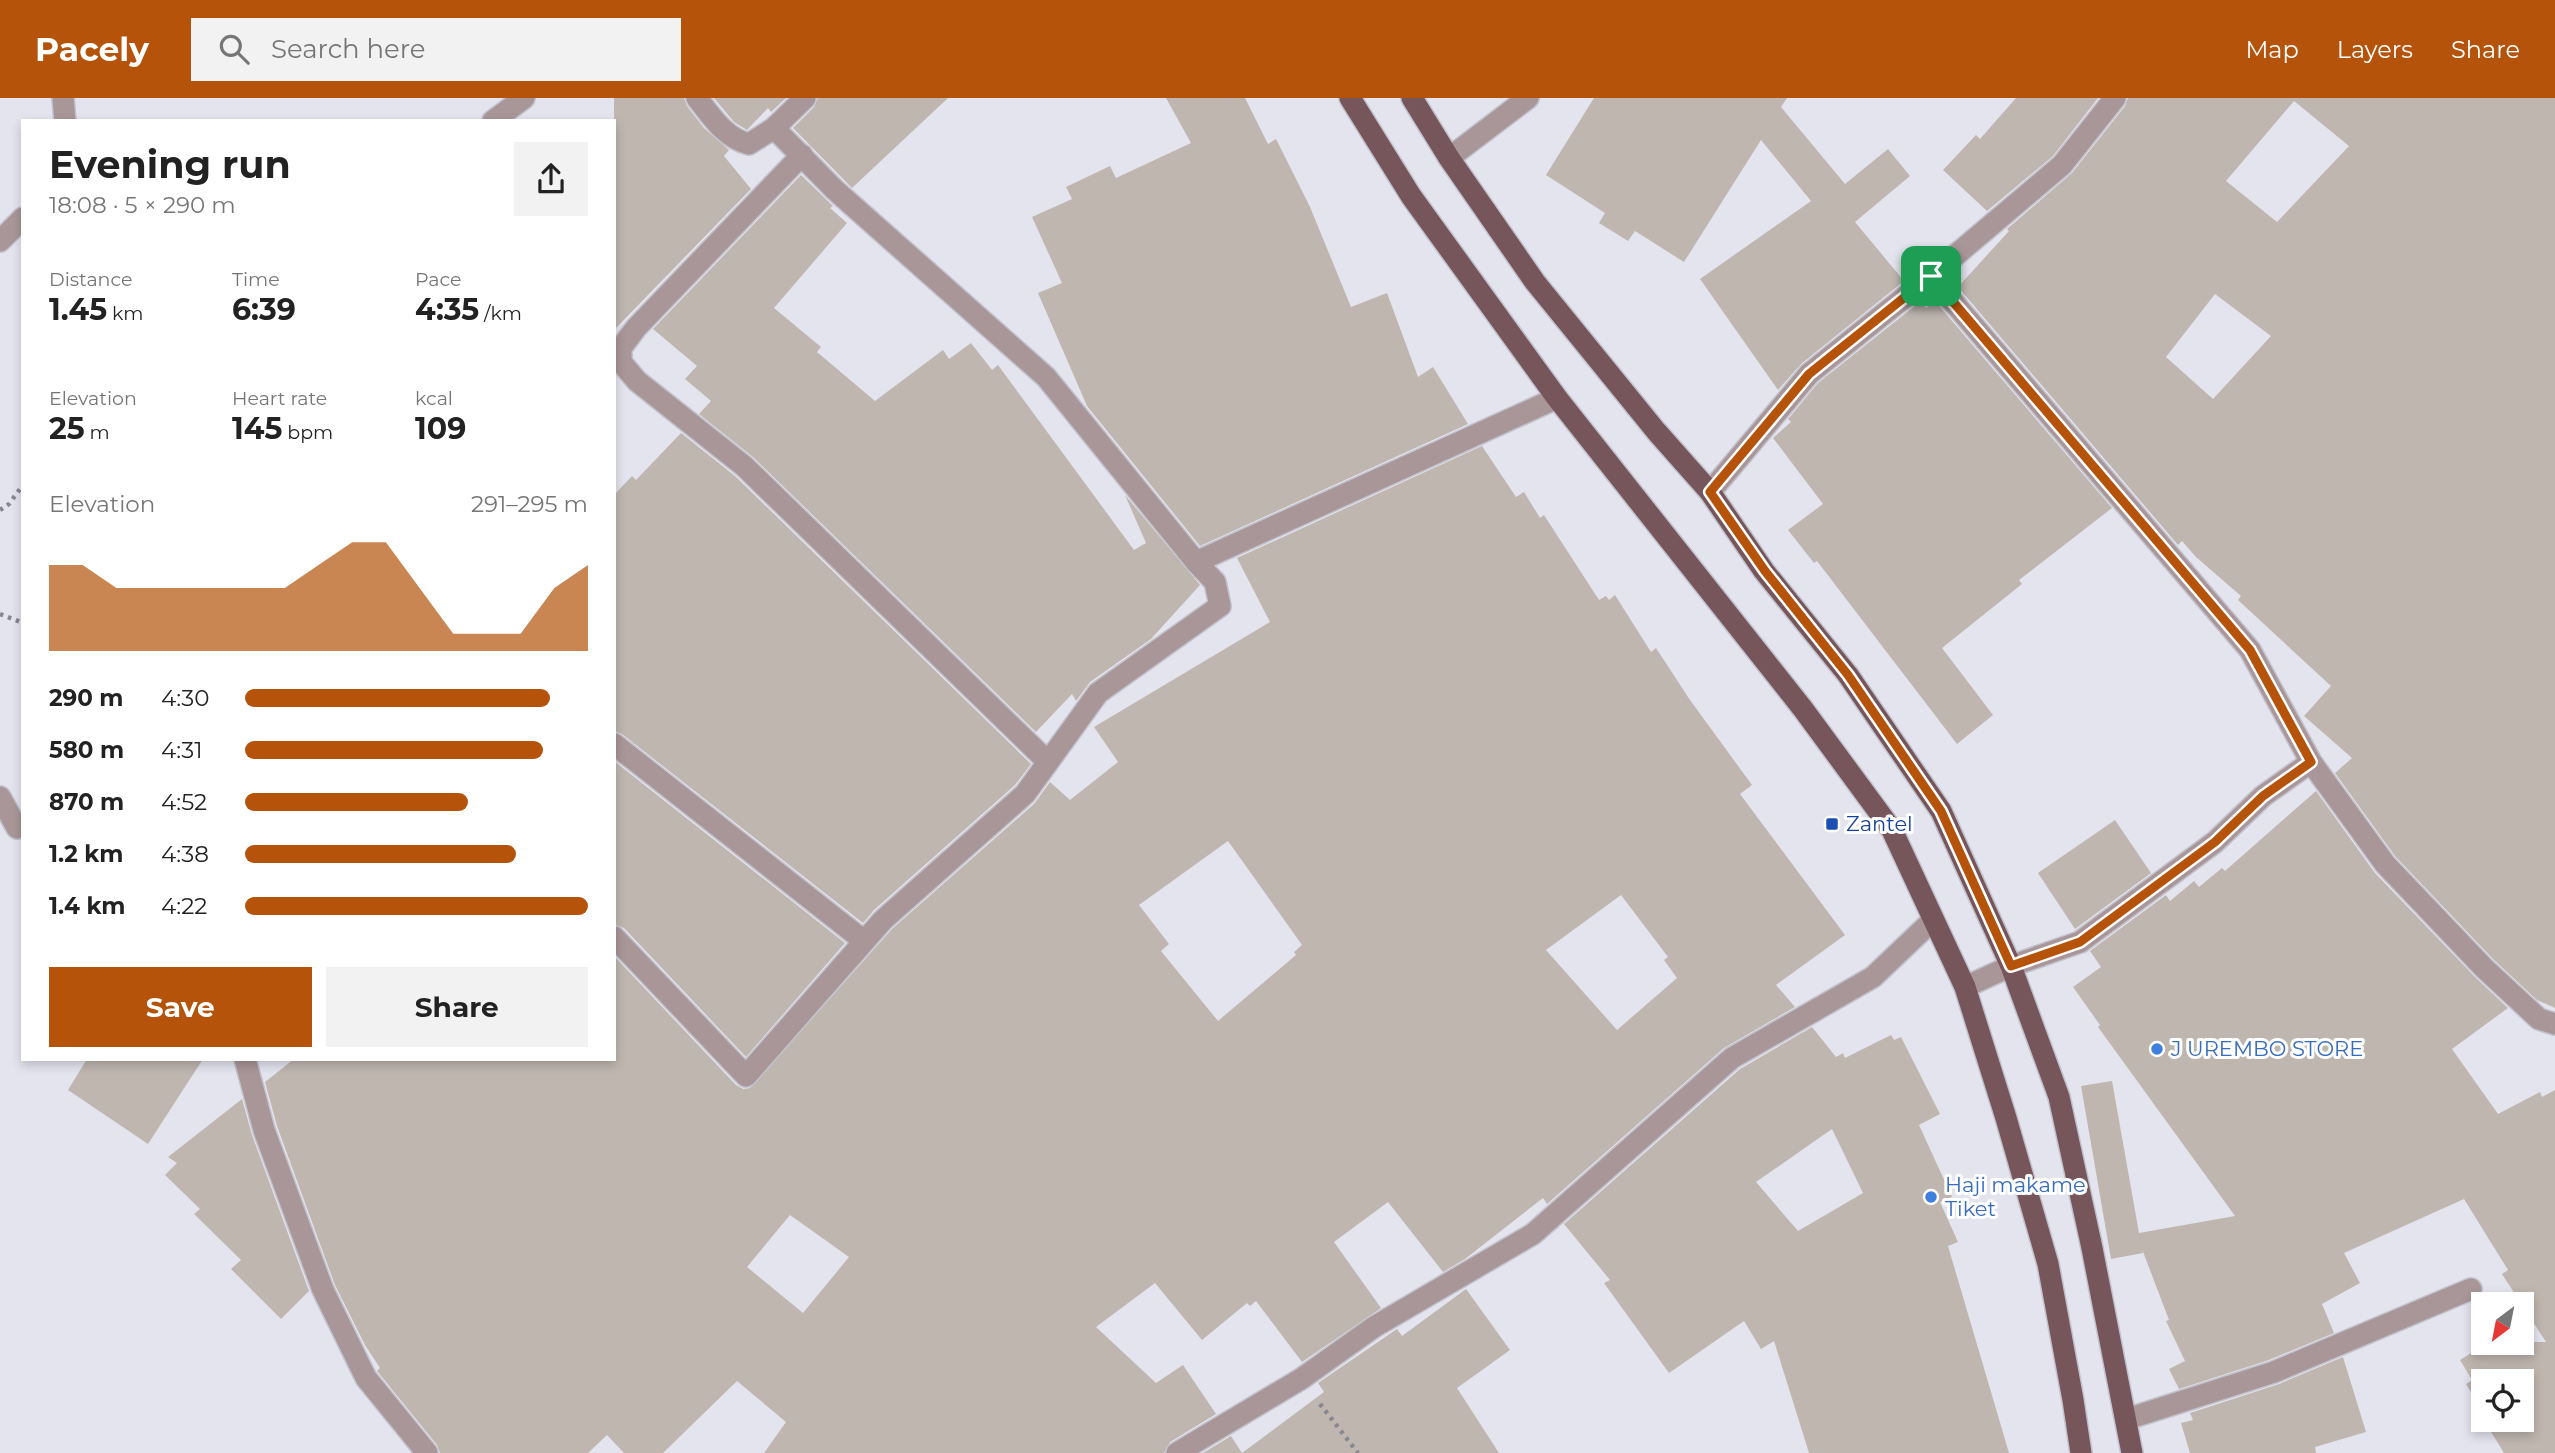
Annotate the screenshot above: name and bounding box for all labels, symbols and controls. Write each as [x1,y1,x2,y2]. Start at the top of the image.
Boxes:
search box [191,18,681,81]
text: Pacely [35,29,149,69]
icon: search [215,30,253,68]
text: Search here [271,33,426,65]
text: Map [2245,35,2299,64]
text: Layers [2337,35,2413,64]
text: Share [2451,35,2520,64]
text: Evening run [49,141,291,188]
button: share [514,142,588,216]
text: 18:08 · 5 × 290 m [49,191,236,219]
pin [1901,246,1961,306]
icon: arrive [1912,257,1950,295]
text: Distance [49,268,132,291]
text: Time [232,268,280,291]
text: Pace [415,268,462,291]
text: 1.45 [49,291,107,328]
text: 6:39 [232,291,296,328]
text: 4:35 [415,291,479,328]
text: km [107,302,144,325]
text: /km [479,302,522,325]
text: Elevation [49,387,137,410]
text: Heart rate [232,387,327,410]
text: kcal [415,387,453,410]
text: 25 [49,410,85,447]
text: 145 [232,410,282,447]
text: 109 [415,410,466,447]
text: m [85,421,110,444]
text: bpm [282,421,333,444]
text: Elevation [49,490,155,518]
text: 291–295 m [471,490,588,518]
text: 290 m [49,684,123,712]
text: 4:30 [161,684,209,712]
text: 580 m [49,736,124,764]
text: 4:31 [161,736,203,764]
text: 870 m [49,788,124,816]
text: 4:52 [161,788,207,816]
place label: Zantel [1846,811,1913,836]
marker: Zantel [1824,816,1840,832]
text: 1.2 km [49,840,123,868]
text: 4:38 [161,840,209,868]
text: 1.4 km [49,892,126,920]
text: 4:22 [161,892,207,920]
button: Save [49,967,312,1047]
button: Share [326,967,588,1047]
place label: J UREMBO STORE [2170,1036,2363,1061]
marker: J UREMBO STORE [2149,1041,2165,1057]
place label: Haji makame Tiket [1945,1172,2086,1221]
marker: Haji makame Tiket [1923,1189,1939,1205]
north arrow [2471,1292,2534,1354]
map controls [2471,1292,2534,1432]
button: locate [2471,1369,2534,1432]

